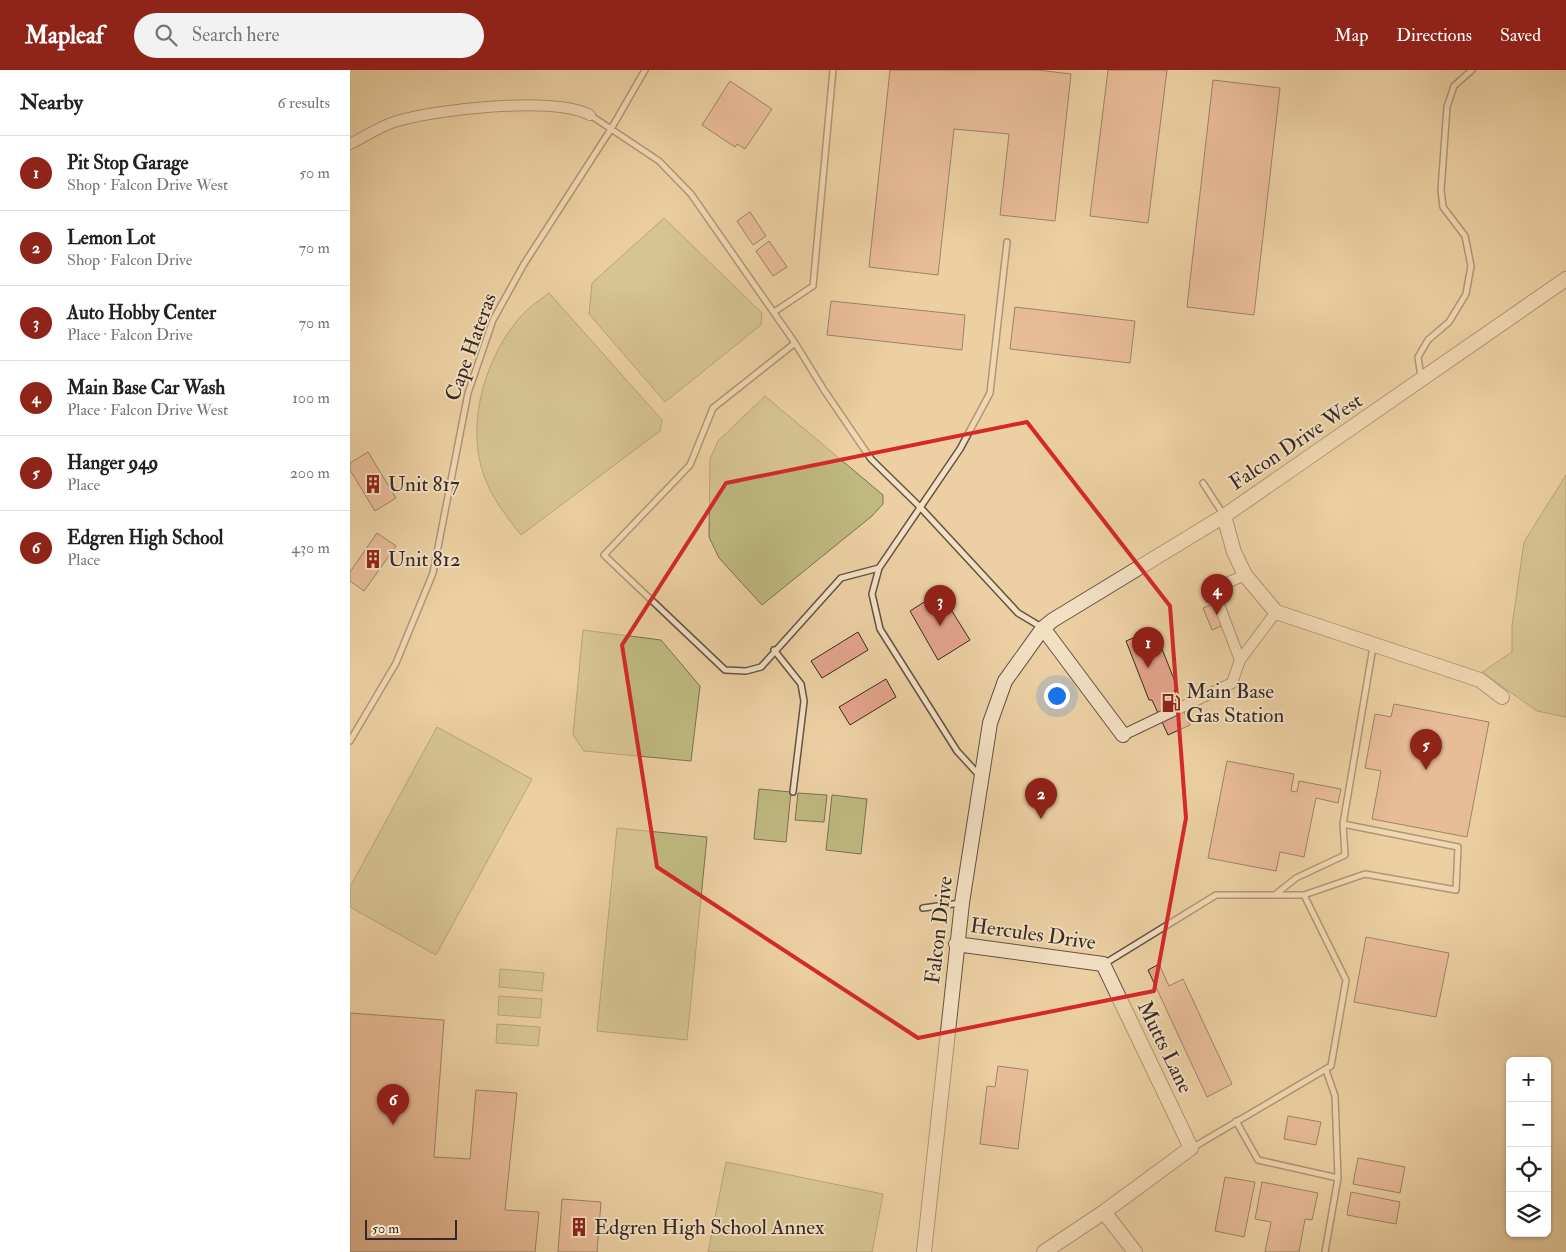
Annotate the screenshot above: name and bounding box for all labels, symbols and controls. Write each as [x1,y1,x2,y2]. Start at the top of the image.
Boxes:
search box [134,13,484,58]
text: Mapleaf [25,20,104,51]
icon: search [152,21,180,49]
text: Search here [192,23,279,47]
text: Map [1335,24,1368,47]
text: Directions [1396,24,1472,47]
text: Saved [1500,24,1541,47]
text: Nearby [20,89,83,116]
text: 6 results [278,93,330,113]
text: Pit Stop Garage [67,151,189,175]
text: 1 [33,163,39,183]
text: 50 m [299,163,330,183]
text: Shop · Falcon Drive West [67,175,228,195]
text: Lemon Lot [67,226,155,250]
text: 2 [32,238,40,258]
text: 70 m [299,238,330,258]
text: Shop · Falcon Drive [67,250,193,270]
street label: Cape Hateras [439,289,503,405]
text: Auto Hobby Center [67,301,216,325]
text: 3 [33,313,39,333]
text: 70 m [299,313,330,333]
text: Place · Falcon Drive [67,325,193,345]
text: Main Base Car Wash [67,376,225,400]
street label: Falcon Drive West [1224,387,1368,497]
text: 4 [32,388,40,408]
text: 100 m [292,388,330,408]
text: Place · Falcon Drive West [67,400,228,420]
text: Hanger 949 [67,451,158,475]
text: 5 [32,463,40,483]
text: 200 m [290,463,330,483]
place label: Unit 817 [388,471,460,498]
building icon: Unit 817 [362,473,384,495]
text: Place [67,475,100,495]
text: Edgren High School [67,526,223,550]
text: 6 [32,538,40,558]
text: 430 m [291,538,330,558]
place label: Unit 812 [388,546,461,573]
building icon: Unit 812 [362,548,384,570]
text: Place [67,550,100,570]
pin: 4 [1201,574,1233,615]
pin: 3 [924,585,956,626]
pin: 1 [1132,627,1164,668]
place label: Main Base Gas Station [1186,678,1284,729]
your location [1044,683,1070,709]
fuel station icon: Main Base Gas Station [1160,692,1182,714]
pin: 5 [1410,729,1442,770]
pin: 2 [1025,778,1057,819]
street label: Falcon Drive [919,874,959,985]
street label: Hercules Drive [968,912,1098,956]
street label: Mutts Lane [1131,996,1199,1098]
map controls [1506,1057,1551,1237]
button: + [1506,1057,1551,1102]
pin: 6 [377,1084,409,1125]
button: − [1506,1102,1551,1147]
button: locate [1506,1147,1551,1192]
button: layers [1506,1192,1551,1237]
place label: Edgren High School Annex [594,1214,825,1241]
building icon: Edgren High School Annex [568,1216,590,1238]
scale bar [365,1217,458,1240]
text: 50 m [372,1220,399,1237]

